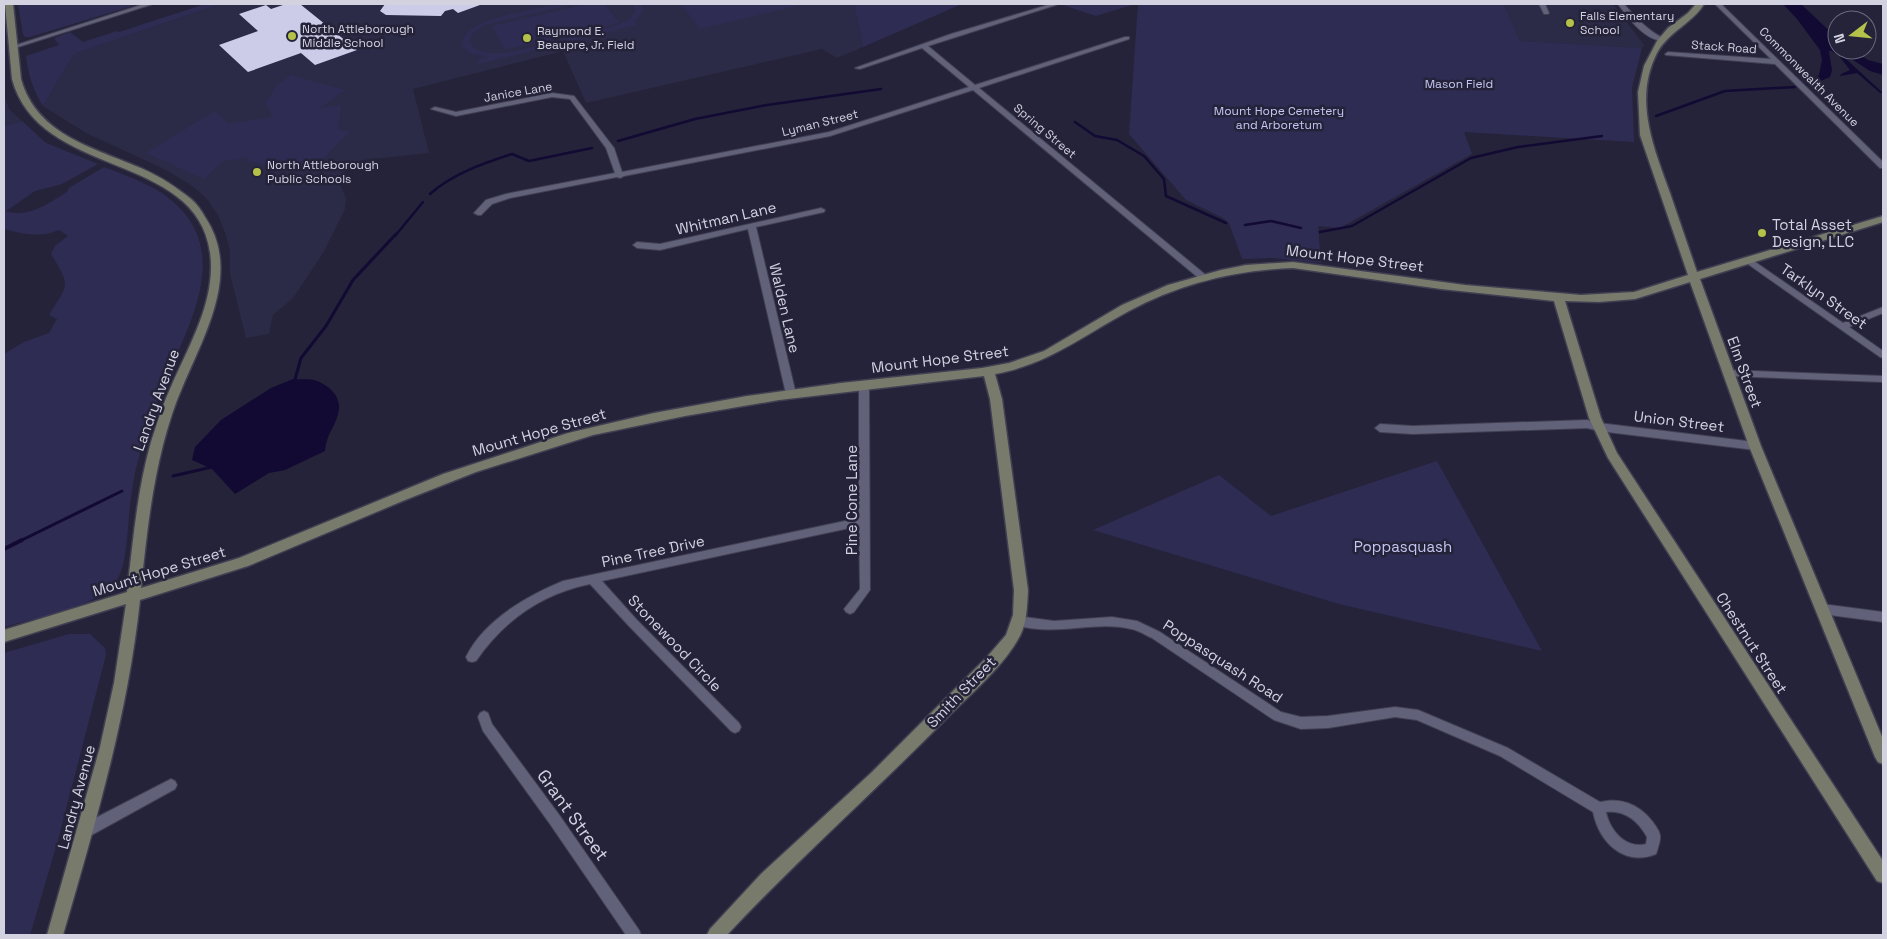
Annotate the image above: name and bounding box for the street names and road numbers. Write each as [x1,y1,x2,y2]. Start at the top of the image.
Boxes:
street label: Commonwealth Avenue [1756,24,1862,130]
street label: Stack Road [1691,37,1757,57]
street label: Janice Lane [482,78,554,106]
street label: Spring Street [1010,100,1080,162]
street label: Lyman Street [780,106,860,140]
street label: Whitman Lane [674,197,778,239]
street label: Mount Hope Street [1285,240,1425,276]
street label: Tarklyn Street [1777,259,1871,333]
street label: Walden Lane [765,261,805,355]
street label: Elm Street [1723,334,1767,410]
street label: Mount Hope Street [870,341,1010,377]
street label: Landry Avenue [129,346,183,454]
street label: Mount Hope Street [470,404,608,460]
street label: Union Street [1633,406,1725,436]
street label: Pine Cone Lane [842,445,861,555]
street label: Pine Tree Drive [600,531,706,571]
street label: Mount Hope Street [90,542,228,600]
street label: Chestnut Street [1712,589,1792,697]
street label: Stonewood Circle [624,591,726,695]
street label: Poppasquash Road [1160,615,1286,707]
street label: Smith Street [922,652,1000,732]
street label: Landry Avenue [53,743,99,851]
street label: Grant Street [532,765,614,865]

